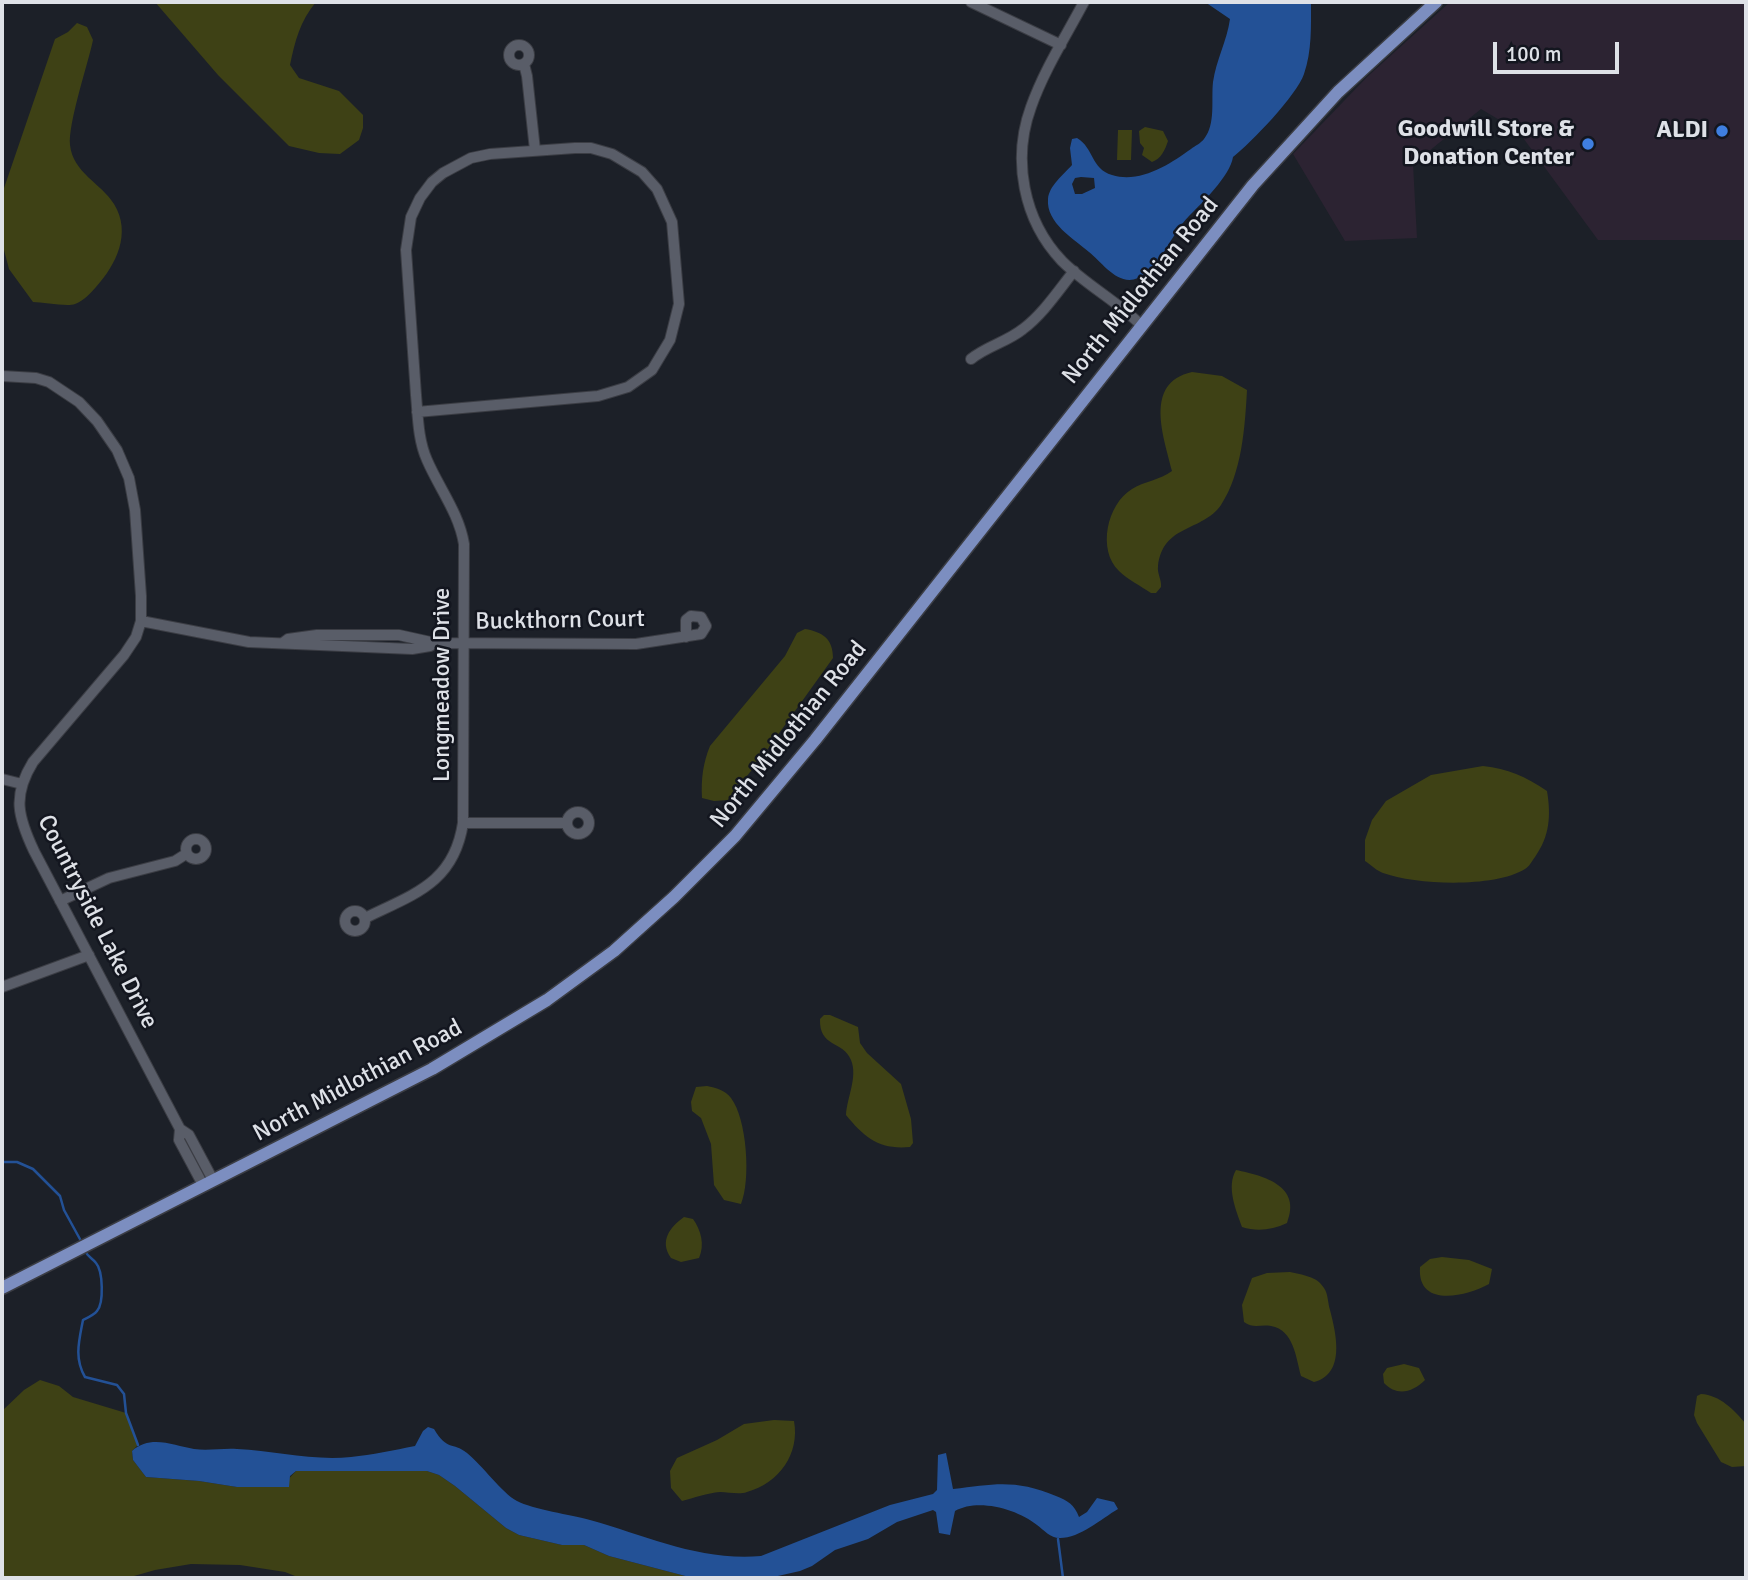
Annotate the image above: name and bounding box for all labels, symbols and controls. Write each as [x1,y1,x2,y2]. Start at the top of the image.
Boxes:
scale bar [1496,28,1622,72]
text: 100 m [1506,41,1561,67]
place label: Goodwill Store & Donation Center [1398,116,1574,172]
place label: ALDI [1657,117,1708,145]
marker: ALDI [1714,123,1730,139]
marker: Goodwill Store & Donation Center [1580,136,1596,152]
street label: North Midlothian Road [1057,192,1225,390]
street label: Longmeadow Drive [429,588,457,782]
street label: Buckthorn Court [475,605,645,637]
street label: North Midlothian Road [705,636,873,834]
street label: Countryside Lake Drive [31,810,163,1034]
street label: North Midlothian Road [249,1014,467,1148]

